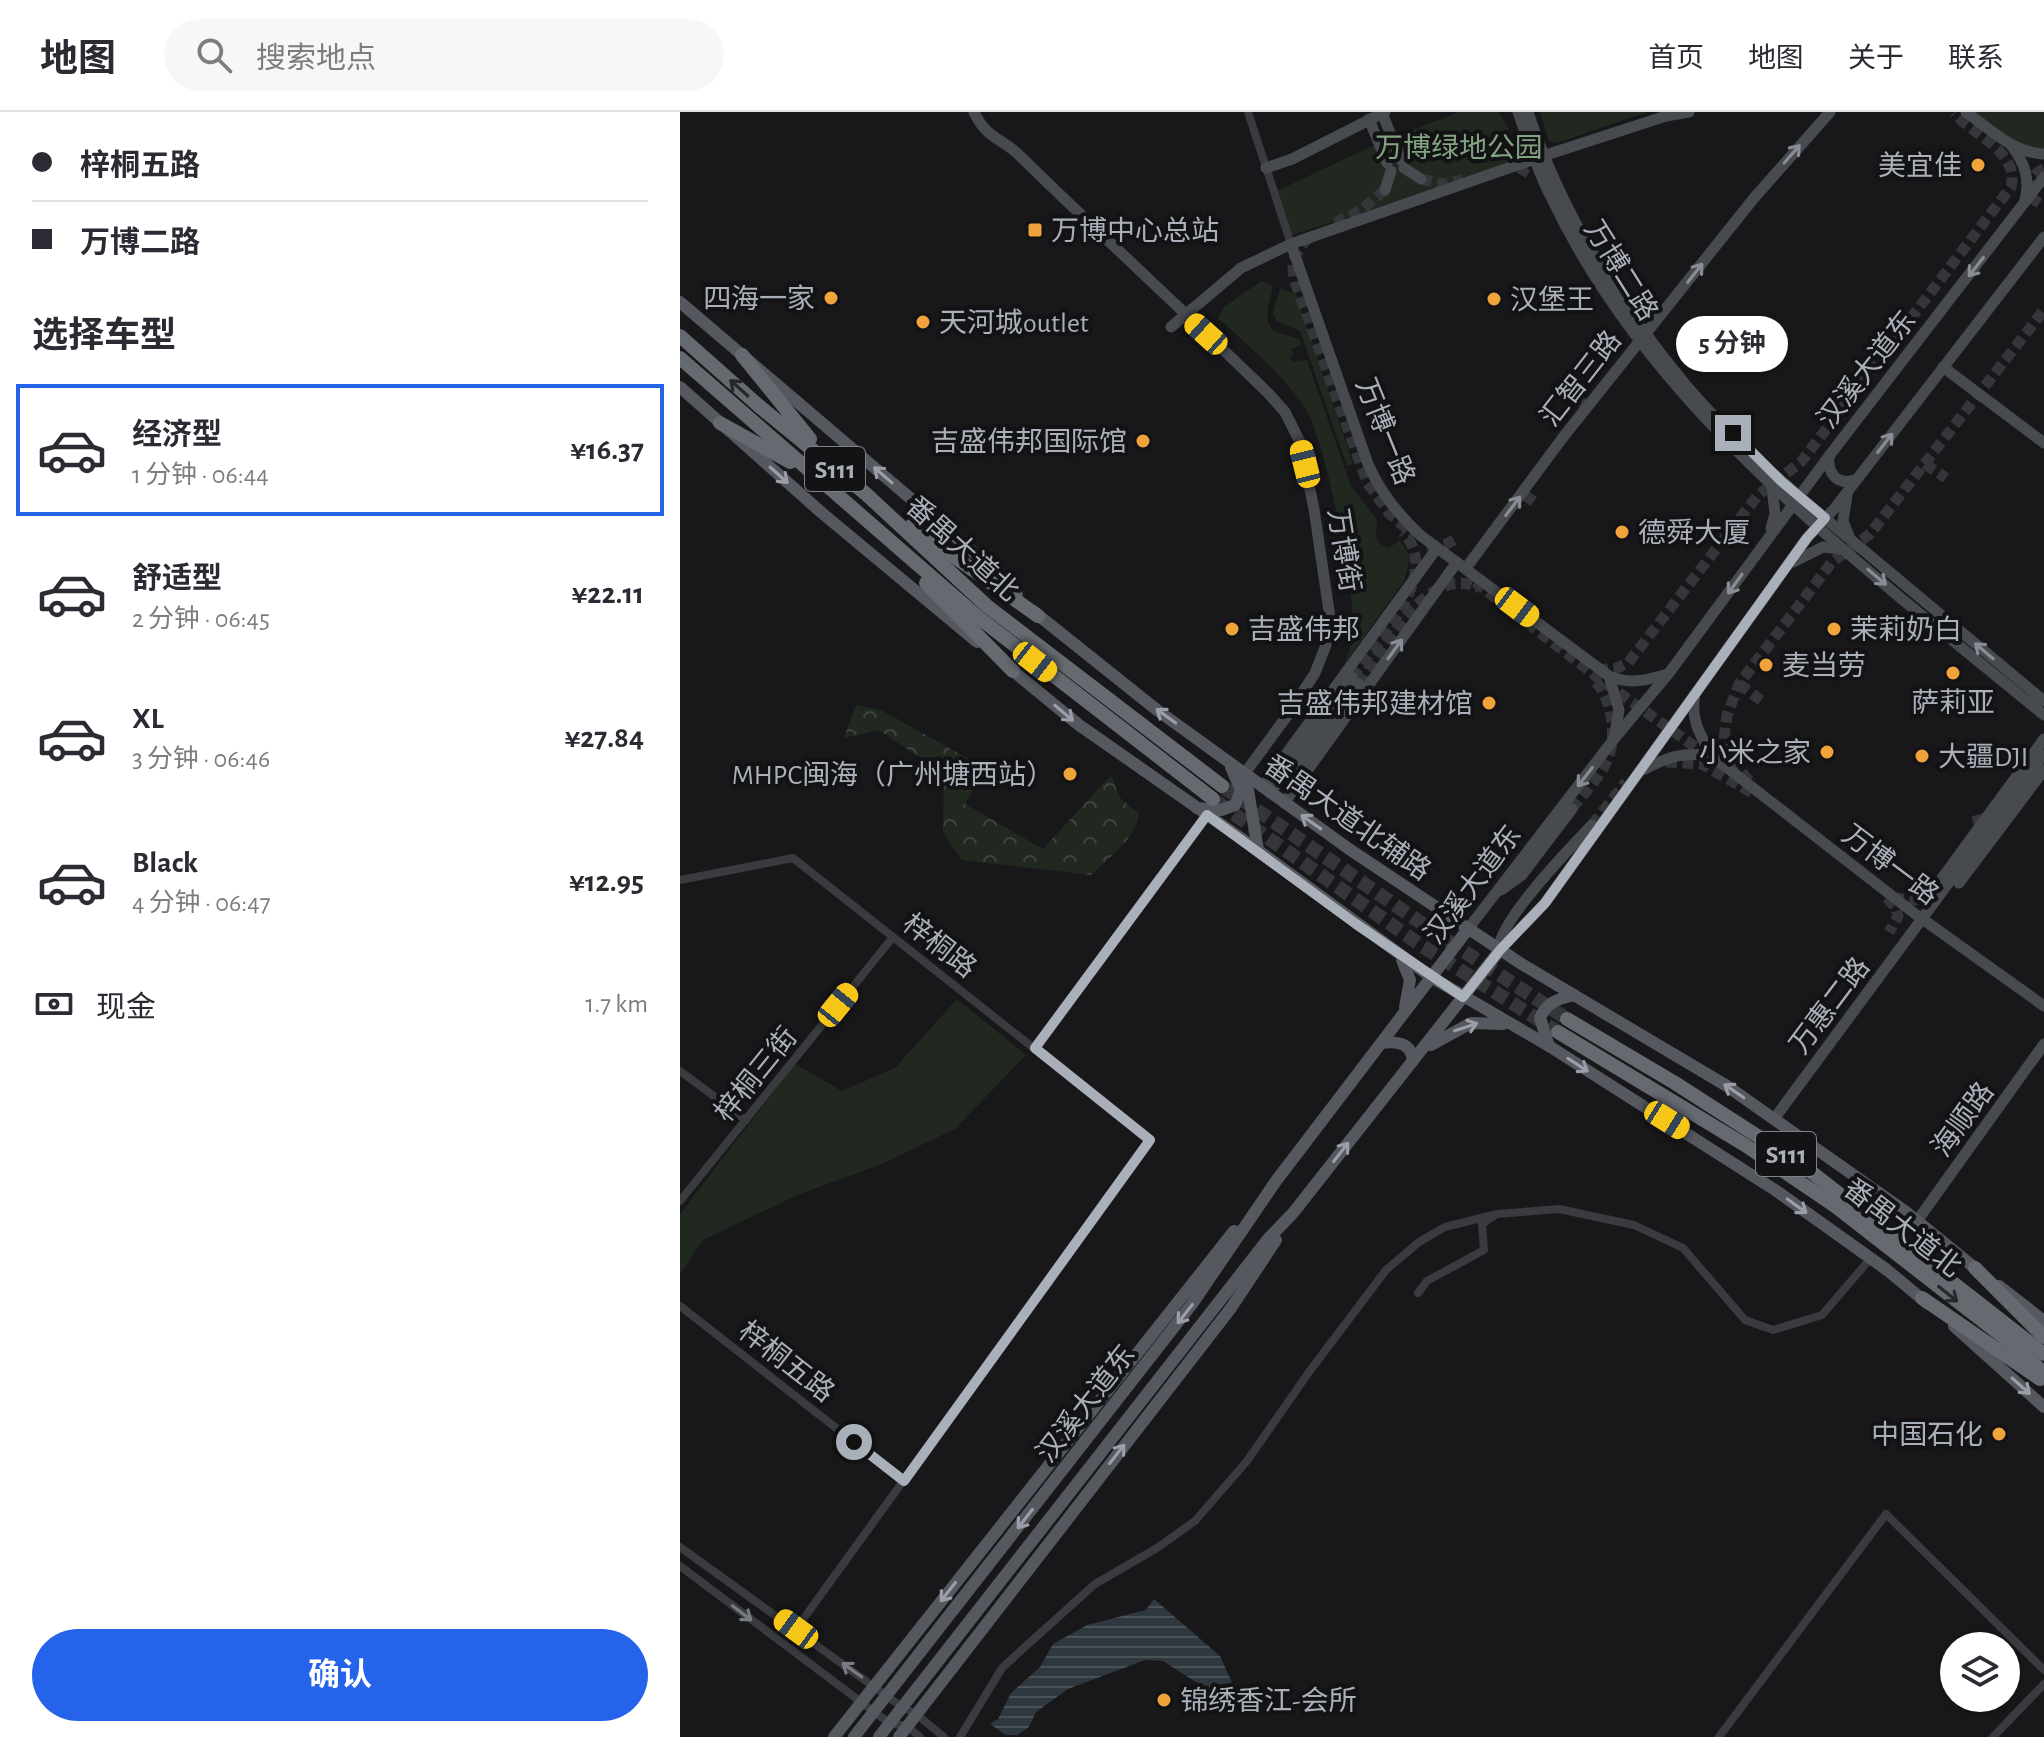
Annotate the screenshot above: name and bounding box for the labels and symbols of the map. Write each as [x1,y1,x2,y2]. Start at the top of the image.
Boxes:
park label: 万博绿地公园 [1375,133,1543,163]
one-way arrow [1782,145,1800,165]
place label: 美宜佳 [1878,151,1962,181]
marker: 美宜佳 [1969,156,1987,174]
street label: 万博二路 [1579,215,1664,326]
place label: 万博中心总站 [1051,216,1219,246]
marker: 万博中心总站 [1026,221,1044,239]
one-way arrow [1968,256,1985,277]
one-way arrow [1686,263,1703,284]
place label: 四海一家 [703,284,815,314]
place label: 汉堡王 [1510,285,1594,315]
marker: 四海一家 [822,289,840,307]
marker: 汉堡王 [1485,290,1503,308]
street label: 汉溪大道东 [1812,305,1922,434]
place label: 天河城outlet [939,308,1089,338]
car [1180,309,1232,359]
marker: 天河城outlet [914,313,932,331]
callout: 5 分钟 [1677,317,1789,373]
street label: 汇智三路 [1534,325,1627,432]
street label: 万博一路 [1350,374,1420,489]
one-way arrow [730,380,750,398]
route end [1715,415,1751,451]
place label: 吉盛伟邦国际馆 [931,427,1127,457]
marker: 吉盛伟邦国际馆 [1134,432,1152,450]
one-way arrow [1877,433,1894,454]
car [1288,438,1322,490]
road number: S111 [805,447,865,491]
one-way arrow [768,466,788,484]
one-way arrow [873,467,894,485]
street label: 番禺大道北 [900,491,1024,607]
one-way arrow [1504,496,1521,517]
street label: 万博街 [1323,506,1365,594]
place label: 德舜大厦 [1638,518,1750,548]
marker: 德舜大厦 [1613,523,1631,541]
one-way arrow [1866,568,1886,586]
one-way arrow [1726,572,1743,594]
car [1491,583,1543,631]
place label: 吉盛伟邦 [1248,615,1360,645]
place label: 茉莉奶白 [1850,615,1962,645]
marker: 吉盛伟邦 [1223,620,1241,638]
marker: 茉莉奶白 [1825,620,1843,638]
car [1009,638,1061,686]
one-way arrow [1386,639,1403,660]
one-way arrow [1974,642,1995,660]
place label: 麦当劳 [1782,651,1866,681]
marker: 麦当劳 [1757,656,1775,674]
marker: 萨莉亚 [1944,664,1962,682]
place label: 萨莉亚 [1911,688,1995,718]
place label: 吉盛伟邦建材馆 [1277,689,1473,719]
marker: 吉盛伟邦建材馆 [1480,694,1498,712]
one-way arrow [1054,704,1074,722]
one-way arrow [1155,708,1177,725]
place label: 小米之家 [1699,738,1811,768]
place label: 大疆DJI [1938,742,2028,772]
marker: 小米之家 [1818,743,1836,761]
marker: 大疆DJI [1913,747,1931,765]
street label: 番禺大道北辅路 [1259,749,1436,886]
place label: MHPC闽海（广州塘西站） [732,760,1054,790]
marker: MHPC闽海（广州塘西站） [1061,765,1079,783]
one-way arrow [1576,766,1593,787]
one-way arrow [1301,814,1323,830]
street label: 万博一路 [1837,819,1944,910]
street label: 汉溪大道东 [1419,820,1527,950]
street label: 梓桐路 [897,908,982,983]
street label: 万惠二路 [1784,952,1875,1059]
car [814,979,862,1031]
one-way arrow [1453,1019,1478,1033]
street label: 梓桐三街 [709,1022,803,1128]
one-way arrow [1566,1057,1589,1073]
street label: 海顺路 [1926,1077,2000,1162]
one-way arrow [1723,1083,1746,1099]
car [1640,1097,1694,1143]
road number: S111 [1756,1132,1816,1176]
one-way arrow [1332,1142,1349,1163]
street label: 番禺大道北 [1838,1173,1967,1283]
one-way arrow [1785,1198,1807,1214]
one-way arrow [1937,1285,1958,1303]
one-way arrow [1176,1303,1193,1324]
street label: 梓桐五路 [733,1315,840,1408]
street label: 汉溪大道东 [1031,1339,1141,1468]
one-way arrow [2010,1377,2030,1395]
place label: 中国石化 [1871,1420,1983,1450]
route start [836,1424,872,1460]
marker: 中国石化 [1990,1425,2008,1443]
one-way arrow [1109,1444,1126,1465]
one-way arrow [1016,1508,1033,1529]
one-way arrow [940,1581,957,1602]
one-way arrow [731,1605,753,1622]
car [770,1605,822,1653]
one-way arrow [842,1662,863,1679]
place label: 锦绣香江-会所 [1180,1686,1357,1716]
marker: 锦绣香江-会所 [1155,1691,1173,1709]

